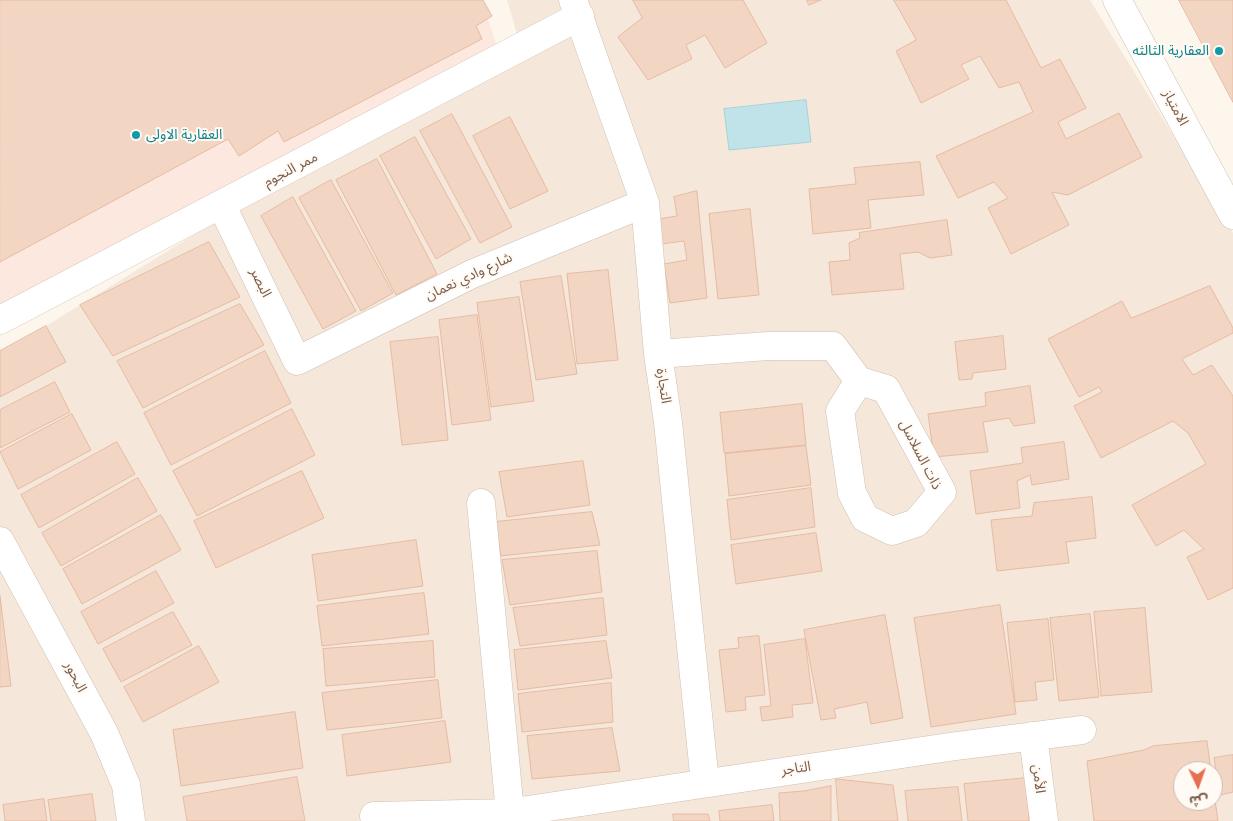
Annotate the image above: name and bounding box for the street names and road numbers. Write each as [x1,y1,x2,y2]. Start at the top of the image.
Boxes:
street label: الامتياز [1159,87,1191,129]
street label: ممر النجوم [261,149,321,191]
street label: شارع وادي نعمان [423,249,515,305]
street label: البصر [246,266,274,300]
street label: التجارة [652,367,674,405]
street label: ذات السلاسل [895,417,945,493]
street label: البحور [60,659,90,695]
street label: التاجر [780,759,812,779]
street label: الأمن [1028,764,1048,794]

